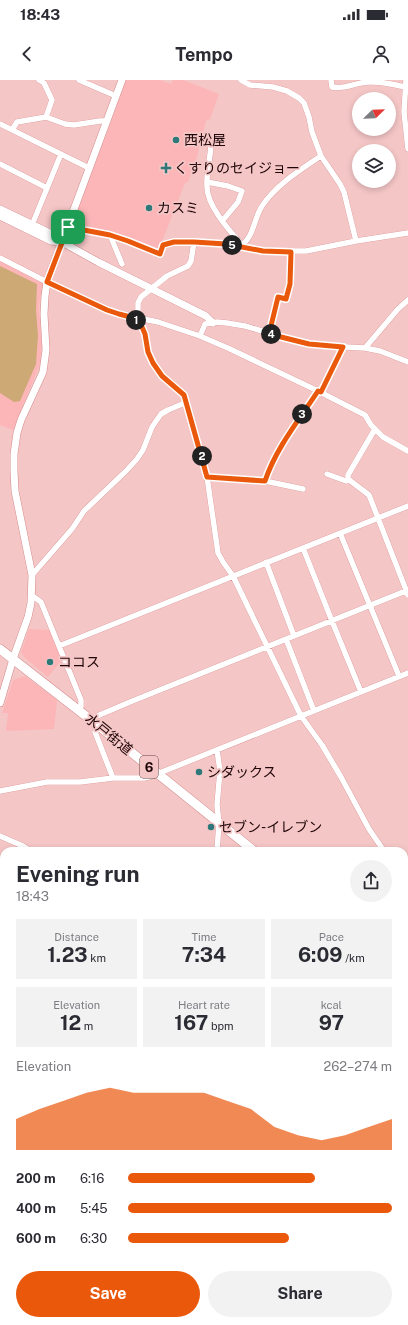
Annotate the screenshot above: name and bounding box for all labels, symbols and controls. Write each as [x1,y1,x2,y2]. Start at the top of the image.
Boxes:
text: 18:43 [20,6,60,23]
icon: back [16,43,38,65]
icon: person [370,43,392,65]
text: Tempo [175,44,233,65]
north arrow [352,92,396,136]
map controls [352,92,396,188]
place label: 西松屋 [184,132,226,148]
marker: 西松屋 [171,135,181,145]
button: layers [352,144,396,188]
place label: くすりのセイジョー [174,160,300,176]
marker: くすりのセイジョー [161,163,171,173]
place label: カスミ [157,200,199,216]
marker: カスミ [144,203,154,213]
pin [51,210,85,244]
icon: arrive [57,216,79,238]
pin: 5 [222,235,242,255]
text: 5 [228,239,236,251]
pin: 1 [126,310,146,330]
text: 1 [134,314,138,326]
pin: 4 [261,324,281,344]
text: 4 [267,328,275,340]
pin: 3 [292,404,312,424]
text: 3 [298,408,306,420]
pin: 2 [192,446,212,466]
text: 2 [199,450,206,462]
place label: ココス [58,654,100,670]
marker: ココス [45,657,55,667]
street label: 水戸街道 [82,710,136,758]
road number: 6 [140,756,158,778]
place label: シダックス [207,764,277,780]
marker: シダックス [194,767,204,777]
place label: セブン-イレブン [219,819,322,835]
marker: セブン-イレブン [206,822,216,832]
button: share [350,860,392,902]
text: Evening run [16,861,140,887]
text: 18:43 [16,889,49,904]
text: Distance [54,931,99,943]
text: Time [191,931,217,943]
text: Pace [319,931,344,943]
text: 1.23 [47,943,88,967]
text: 7:34 [182,943,226,967]
text: 6:09 [298,943,343,967]
text: km [88,952,106,964]
text: /km [343,952,365,964]
text: Elevation [53,999,100,1011]
text: Heart rate [178,999,230,1011]
text: kcal [321,999,342,1011]
text: 12 [60,1011,81,1035]
text: 167 [174,1011,208,1035]
text: 97 [319,1011,344,1035]
text: m [81,1020,93,1032]
text: bpm [208,1020,234,1032]
text: Elevation [16,1059,71,1074]
text: 262–274 m [323,1059,392,1074]
text: 200 m [16,1171,56,1186]
text: 6:16 [80,1171,104,1186]
text: 400 m [16,1201,56,1216]
text: 5:45 [80,1201,108,1216]
text: 600 m [16,1231,56,1246]
text: 6:30 [80,1231,107,1246]
button: Save [16,1271,200,1317]
button: Share [208,1271,392,1317]

